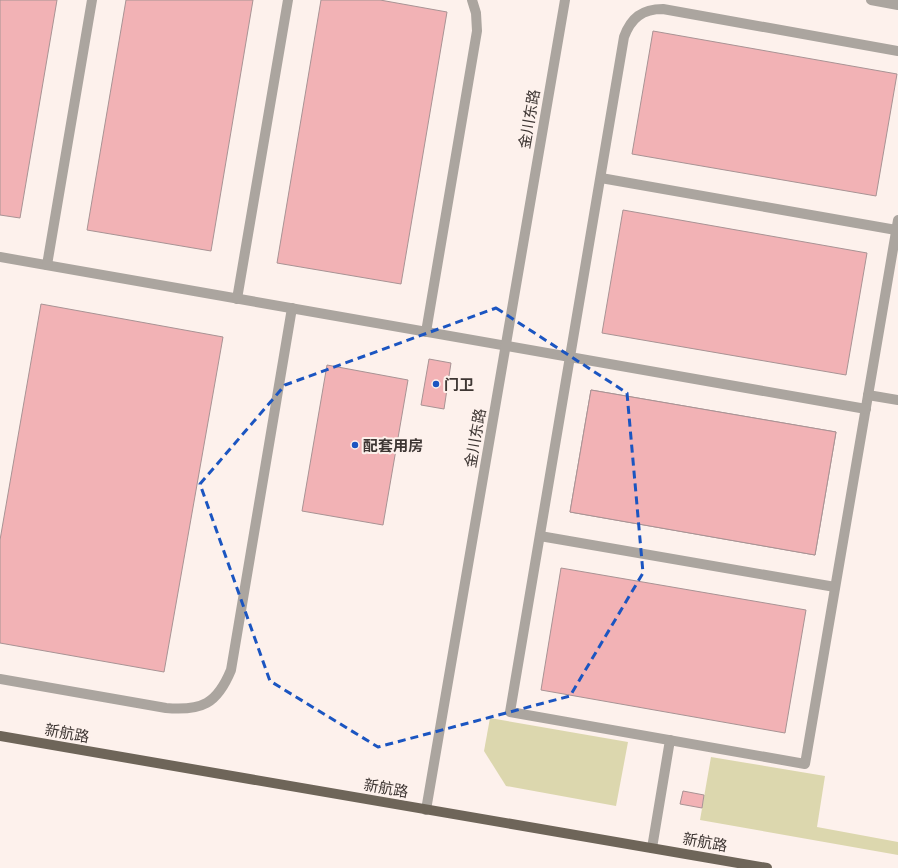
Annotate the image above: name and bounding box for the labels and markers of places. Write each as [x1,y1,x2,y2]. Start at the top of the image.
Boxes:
place label: 门卫 [444,375,474,394]
marker: 门卫 [431,379,441,389]
place label: 配套用房 [363,436,423,455]
marker: 配套用房 [350,440,360,450]

